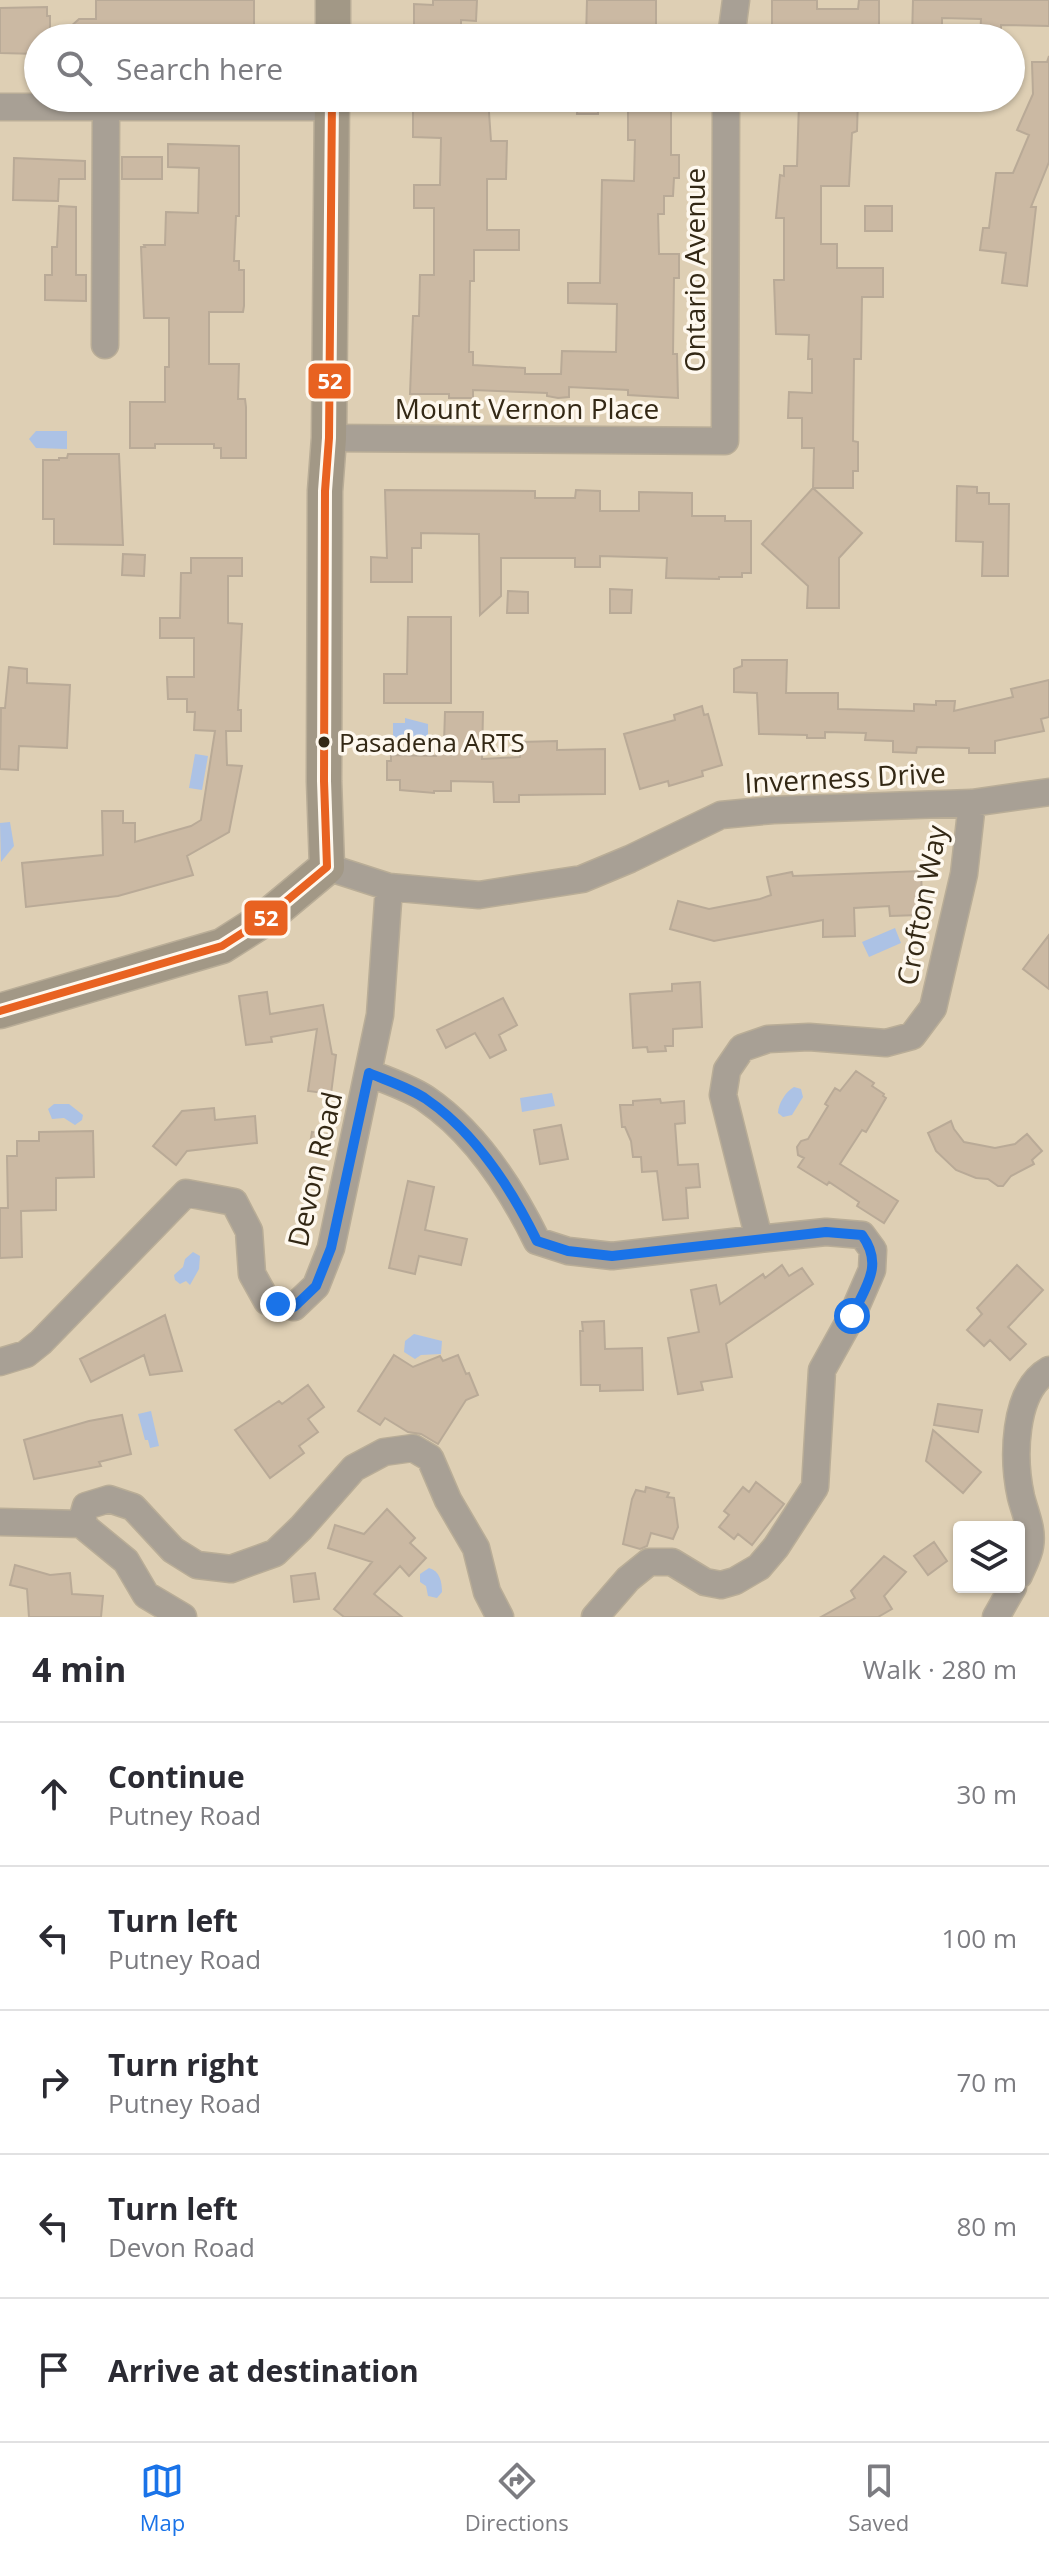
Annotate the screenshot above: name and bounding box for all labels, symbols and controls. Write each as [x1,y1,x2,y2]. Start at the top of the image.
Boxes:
search box [24,24,1025,112]
icon: search [52,46,96,90]
text: Search here [116,48,283,89]
street label: Ontario Avenue [675,168,713,372]
line badge: 52 [307,362,352,400]
text: 52 [317,365,343,395]
street label: Mount Vernon Place [395,389,659,427]
place label: Pasadena ARTS [339,724,525,760]
marker: Pasadena ARTS [316,734,332,750]
street label: Inverness Drive [743,753,947,801]
street label: Crofton Way [887,821,955,988]
line badge: 52 [243,899,289,937]
text: 52 [253,902,279,932]
street label: Devon Road [278,1088,350,1250]
route end [260,1286,296,1322]
route start [834,1298,870,1334]
map controls [953,1521,1025,1593]
button: layers [953,1521,1025,1593]
text: 4 min [32,1646,126,1692]
text: Walk · 280 m [863,1651,1017,1687]
text: Continue [108,1756,245,1797]
icon: ahead [32,1772,76,1816]
text: 30 m [956,1776,1017,1812]
text: Putney Road [108,1797,261,1833]
text: Turn left [108,1900,238,1941]
icon: left [32,1916,76,1960]
text: 100 m [942,1920,1017,1956]
text: Putney Road [108,1941,261,1977]
text: Turn right [108,2044,259,2085]
icon: right [32,2060,76,2104]
text: 70 m [956,2064,1017,2100]
text: Putney Road [108,2085,261,2121]
text: Turn left [108,2188,238,2229]
icon: left [32,2204,76,2248]
text: 80 m [956,2208,1017,2244]
text: Devon Road [108,2229,255,2265]
icon: arrive [32,2348,76,2392]
text: Arrive at destination [108,2350,419,2391]
tab: Map [140,2459,185,2537]
tab: Directions [465,2459,569,2537]
tab: Saved [848,2459,909,2537]

